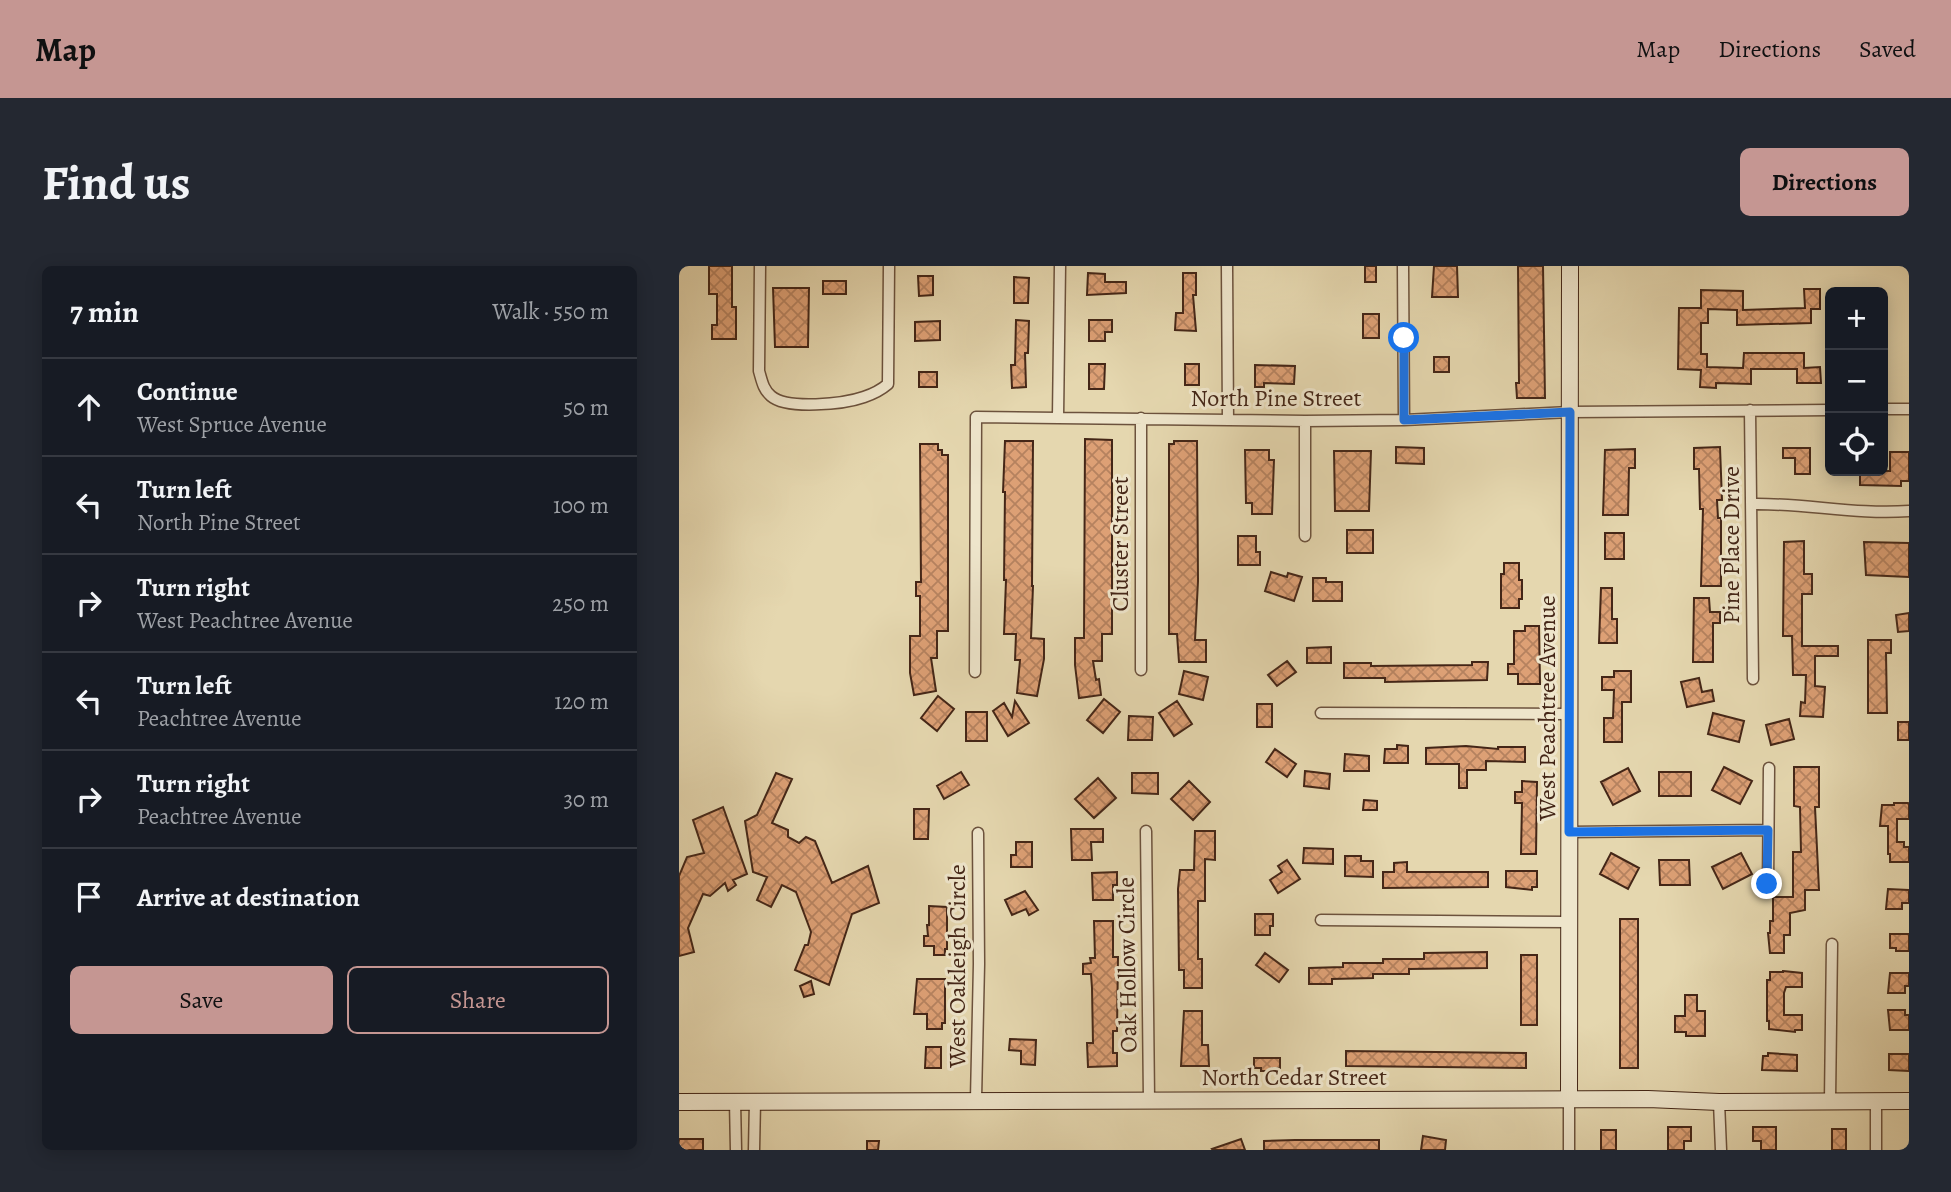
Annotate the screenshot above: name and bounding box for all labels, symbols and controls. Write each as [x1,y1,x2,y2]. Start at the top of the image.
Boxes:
text: Map [35,27,96,72]
text: Map [1636,33,1680,65]
text: Directions [1718,33,1821,65]
text: Saved [1859,33,1916,65]
button: Directions [1740,148,1909,216]
text: Find us [42,149,190,216]
map controls [1825,287,1888,476]
button: + [1825,287,1888,350]
text: 7 min [70,292,139,332]
text: Walk · 550 m [492,296,609,327]
route start [1388,322,1419,353]
button: − [1825,350,1888,413]
text: Continue [137,374,238,409]
street label: North Pine Street [1191,382,1361,414]
icon: ahead [70,388,108,426]
text: 50 m [563,392,609,423]
text: West Spruce Avenue [137,409,327,440]
button: locate [1825,413,1888,476]
street label: Pine Place Drive [1715,466,1747,624]
text: Turn left [137,472,232,507]
street label: Cluster Street [1104,476,1136,612]
icon: left [70,486,108,524]
text: 100 m [553,490,609,521]
text: North Pine Street [137,507,301,538]
text: Turn right [137,570,250,605]
icon: right [70,584,108,622]
text: 250 m [552,588,609,619]
street label: West Peachtree Avenue [1531,595,1563,822]
text: West Peachtree Avenue [137,605,353,636]
text: Turn left [137,668,232,703]
icon: left [70,682,108,720]
text: 120 m [554,686,609,717]
text: Peachtree Avenue [137,703,302,734]
text: Turn right [137,766,250,801]
icon: right [70,780,108,818]
text: 30 m [563,784,609,815]
text: Peachtree Avenue [137,801,302,832]
street label: West Oakleigh Circle [941,864,973,1069]
route end [1751,868,1782,899]
street label: Oak Hollow Circle [1109,877,1145,1053]
icon: arrive [70,878,108,916]
text: Arrive at destination [137,880,360,915]
button: Save [70,966,333,1034]
button: Share [347,966,609,1034]
street label: North Cedar Street [1201,1061,1387,1093]

